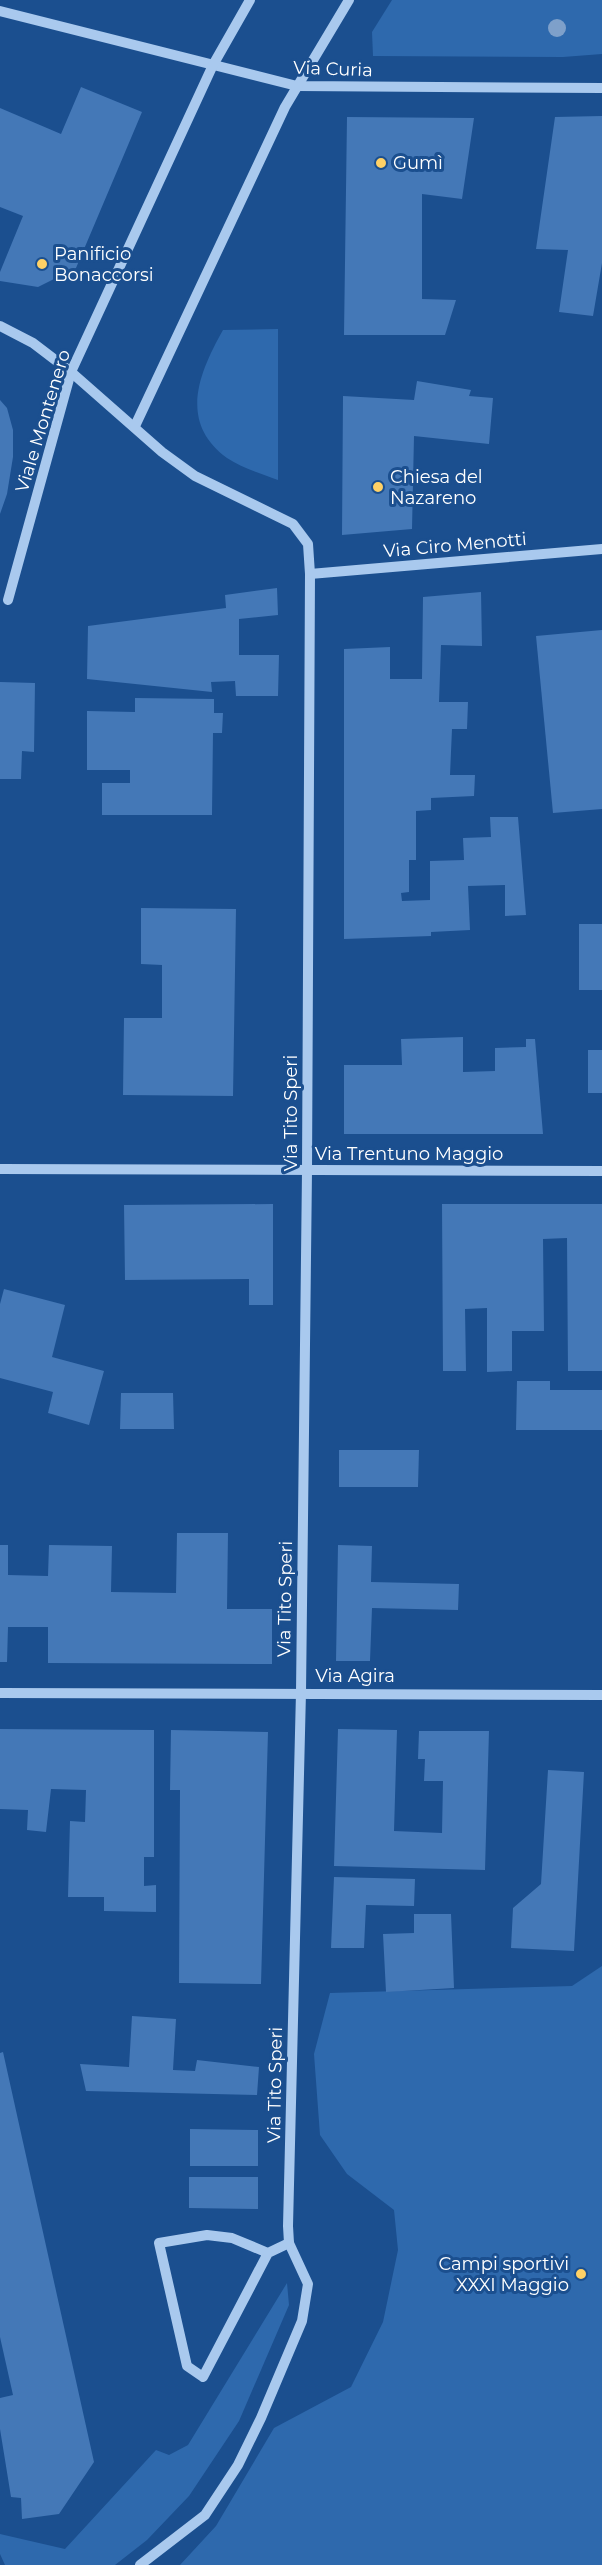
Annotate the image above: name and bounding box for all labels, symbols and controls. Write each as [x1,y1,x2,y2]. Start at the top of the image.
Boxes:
street label: Via Curia [293,57,373,81]
place label: Gumì [393,152,443,174]
marker: Gumì [374,156,388,170]
place label: Panificio Bonaccorsi [54,243,154,286]
marker: Panificio Bonaccorsi [35,257,49,271]
street label: Viale Montenero [11,347,75,495]
place label: Chiesa del Nazareno [390,466,483,509]
marker: Chiesa del Nazareno [371,480,385,494]
street label: Via Ciro Menotti [382,528,528,562]
street label: Via Tito Speri [280,1055,302,1171]
street label: Via Trentuno Maggio [315,1143,503,1165]
street label: Via Tito Speri [273,1541,297,1657]
street label: Via Agira [315,1665,395,1687]
street label: Via Tito Speri [263,2027,287,2143]
place label: Campi sportivi XXXI Maggio [438,2253,569,2296]
marker: Campi sportivi XXXI Maggio [574,2267,588,2281]

